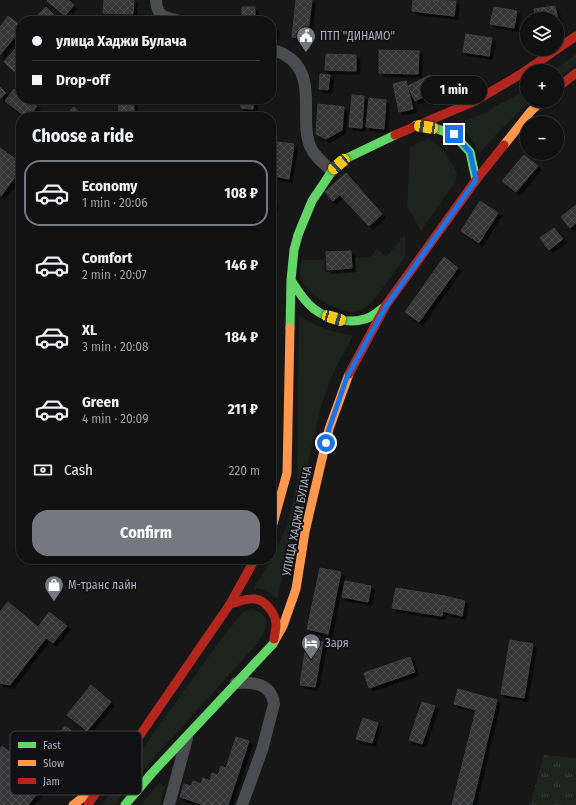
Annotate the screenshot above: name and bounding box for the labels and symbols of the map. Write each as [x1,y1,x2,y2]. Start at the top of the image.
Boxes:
public building icon: ПТП "ДИНАМО" [295,25,317,53]
place label: ПТП "ДИНАМО" [320,29,395,43]
callout: 1 min [421,76,487,104]
car [413,119,439,135]
route end [445,125,463,143]
car [326,152,352,176]
car [321,309,347,327]
route start [317,434,335,452]
street label: УЛИЦА ХАДЖИ БУЛАЧА [279,464,315,578]
shop icon: М-транс лайн [43,574,65,602]
place label: М-транс лайн [68,578,137,592]
hotel icon: Заря [300,632,322,660]
place label: Заря [325,636,349,650]
legend [10,731,142,795]
text: Fast [43,739,61,752]
text: Slow [43,757,64,770]
text: Jam [43,775,60,788]

